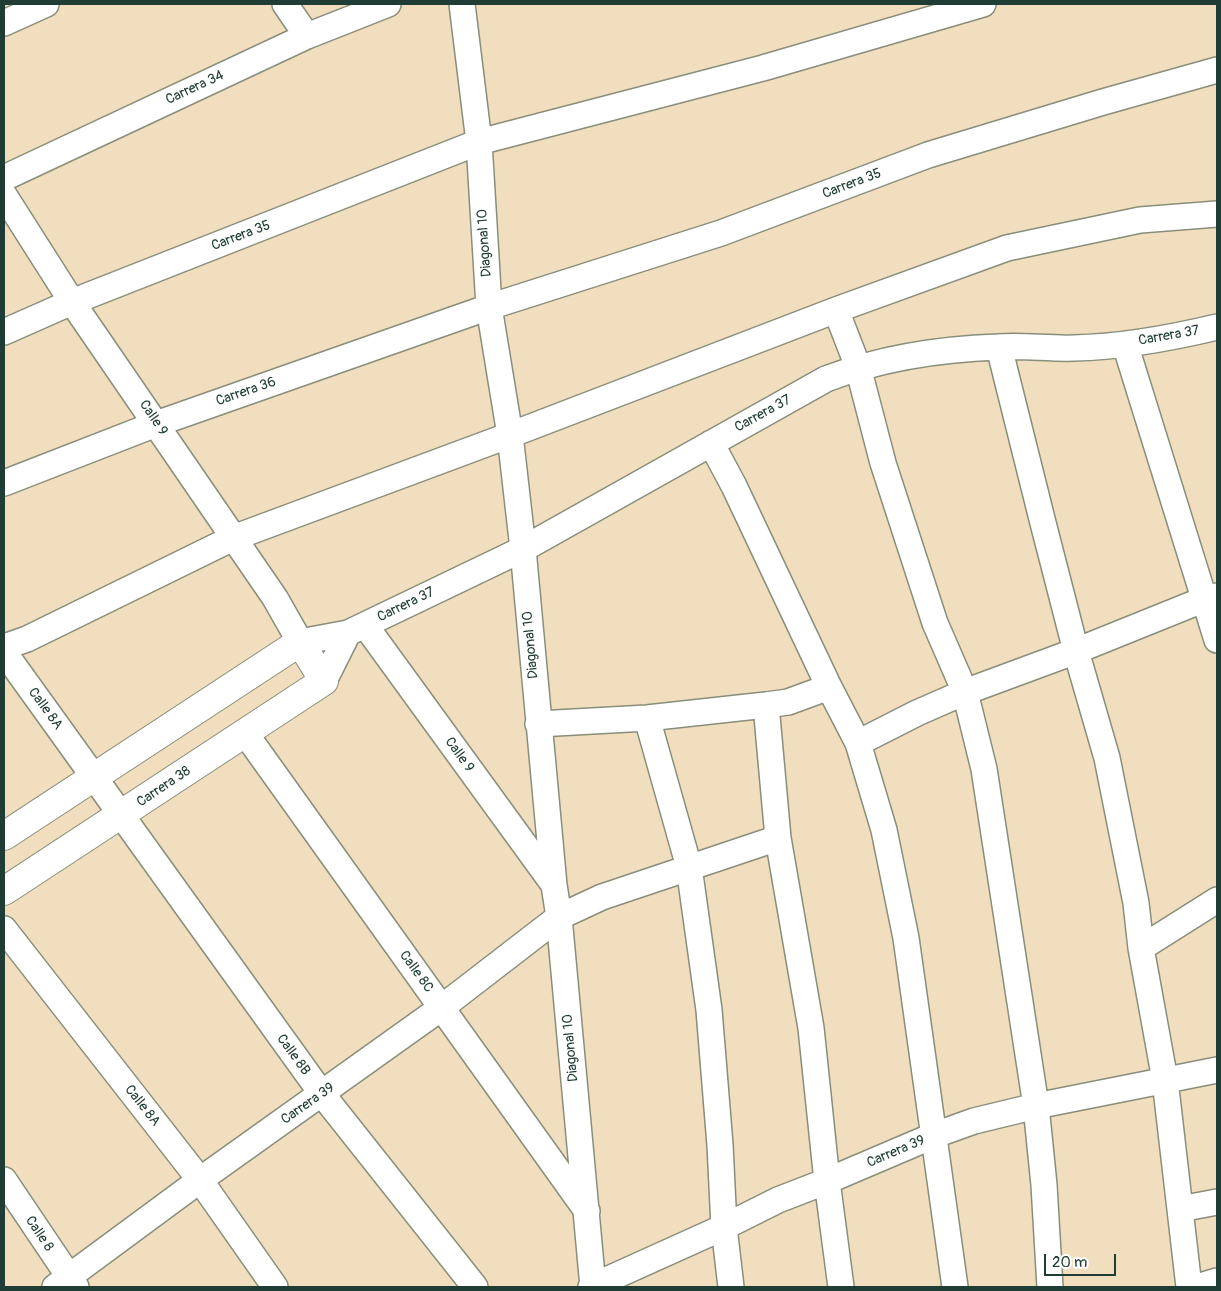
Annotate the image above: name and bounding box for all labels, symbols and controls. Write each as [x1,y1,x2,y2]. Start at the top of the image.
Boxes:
street label: Carrera 34 [163,67,227,109]
street label: Carrera 35 [820,165,884,203]
street label: Diagonal 10 [474,208,496,278]
street label: Carrera 35 [209,217,273,255]
street label: Carrera 37 [1137,322,1201,350]
street label: Carrera 36 [214,374,278,410]
street label: Carrera 37 [732,392,794,436]
street label: Calle 9 [135,397,171,439]
street label: Carrera 37 [375,584,437,626]
street label: Diagonal 10 [520,610,542,680]
street label: Calle 8A [24,685,66,733]
street label: Calle 9 [441,734,477,776]
street label: Carrera 38 [134,763,194,811]
street label: Calle 8C [395,948,437,996]
street label: Diagonal 10 [560,1013,582,1083]
street label: Calle 8B [272,1031,314,1079]
street label: Carrera 39 [278,1080,338,1128]
street label: Calle 8A [121,1082,163,1130]
street label: Carrera 39 [864,1132,928,1172]
street label: Calle 8 [21,1213,57,1255]
scale bar [1046,1244,1118,1276]
text: 20 m [1052,1253,1087,1272]

